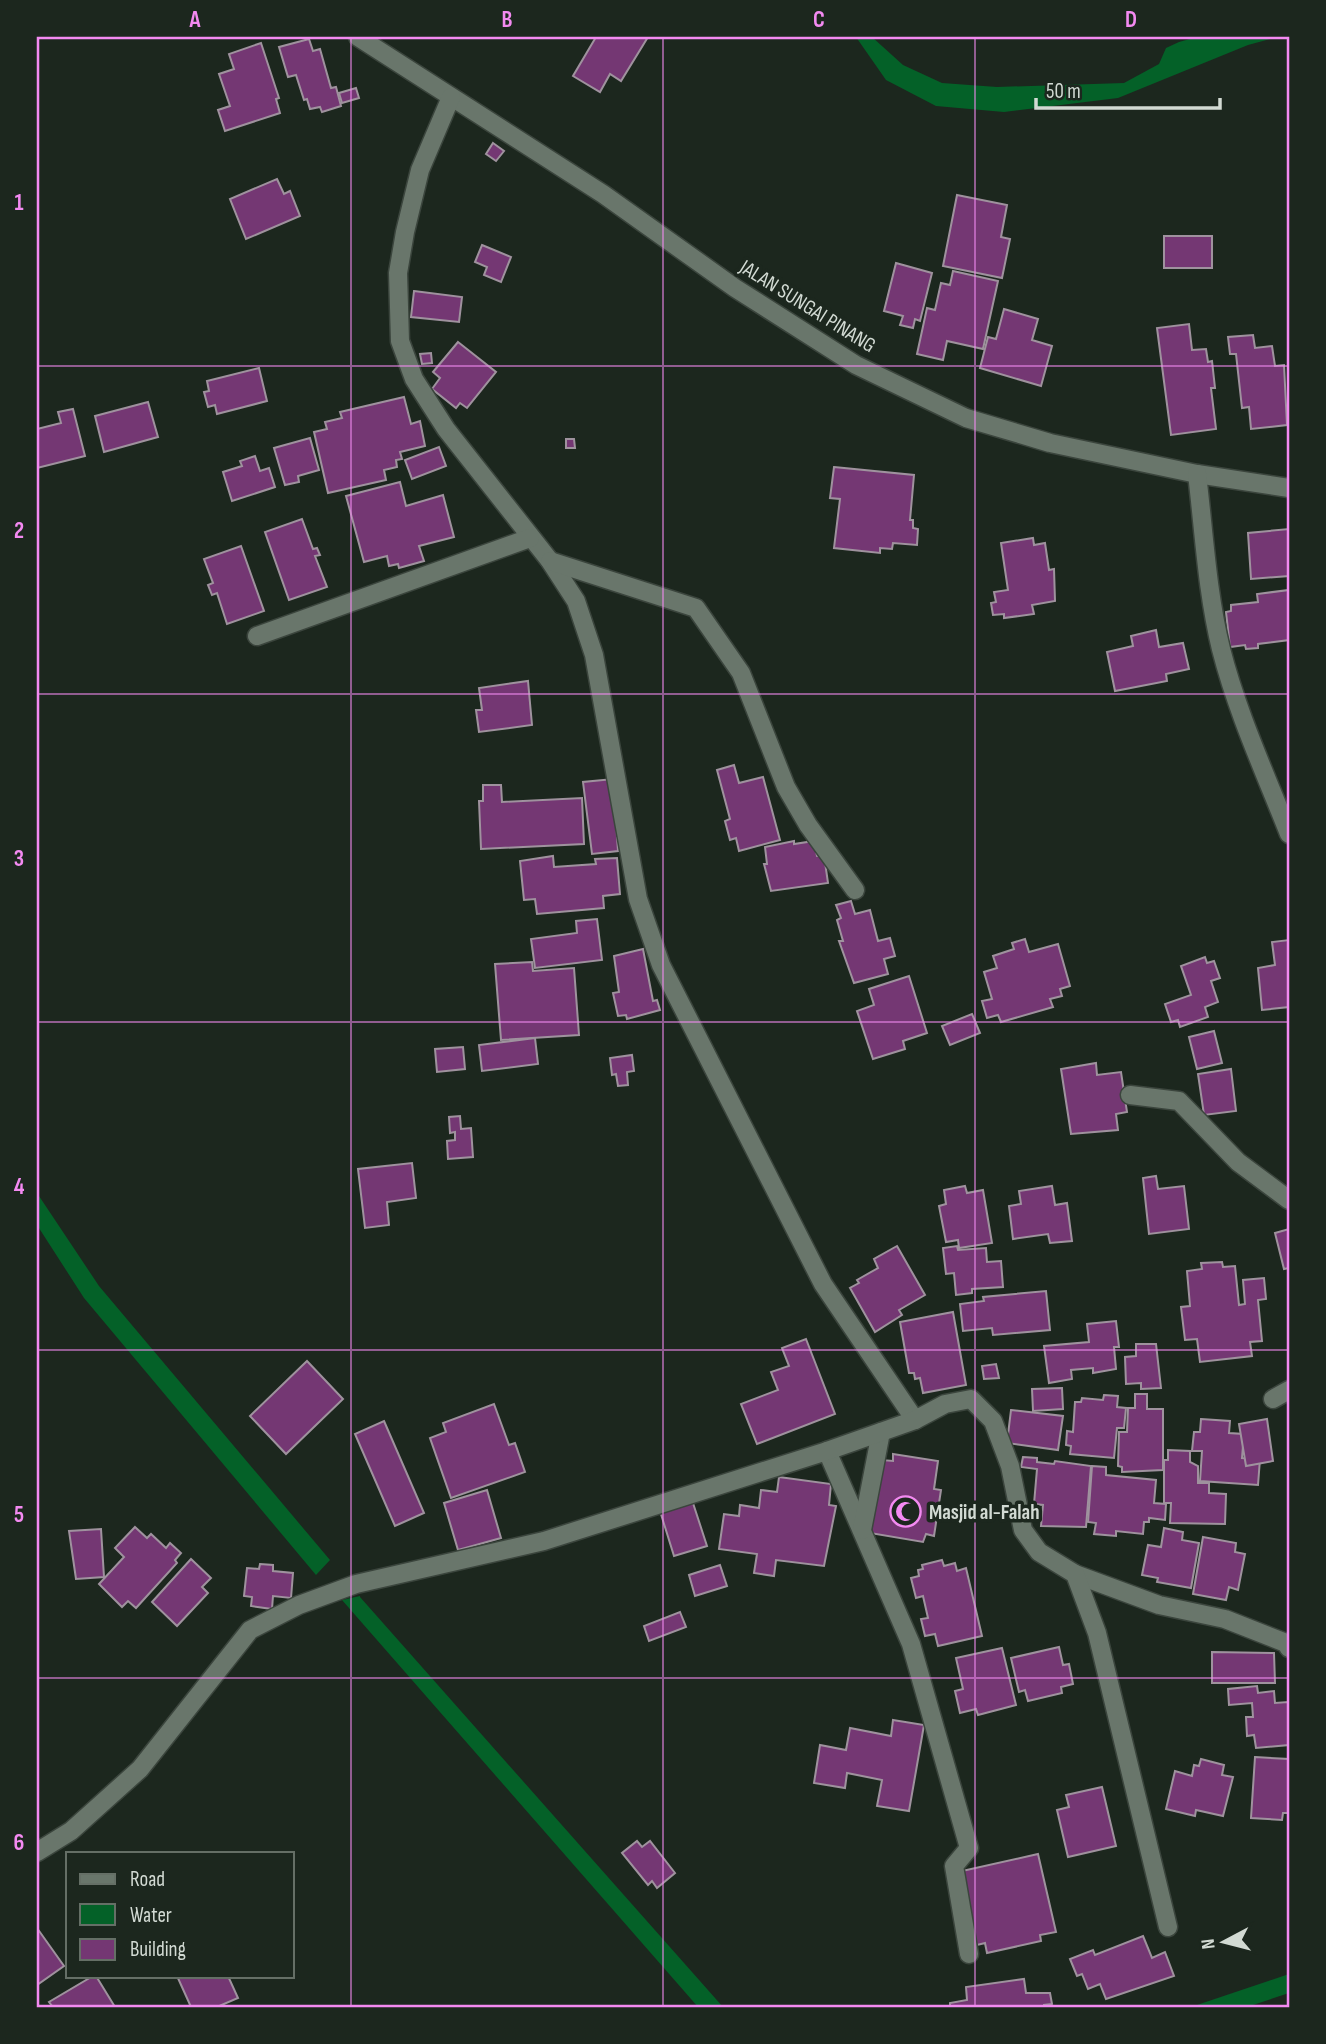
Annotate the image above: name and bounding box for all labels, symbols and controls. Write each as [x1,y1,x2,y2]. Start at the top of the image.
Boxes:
text: A [189,6,202,34]
text: B [502,6,513,34]
text: C [813,6,825,34]
text: D [1125,6,1137,34]
scale bar [1036,66,1219,110]
text: 50 m [1046,79,1081,104]
text: 1 [14,189,24,217]
street label: JALAN SUNGAI PINANG [734,254,880,358]
text: 2 [14,517,24,545]
text: 3 [14,845,24,873]
text: 4 [14,1173,25,1201]
mosque icon: Masjid al-Falah [889,1495,923,1529]
place label: Masjid al-Falah [929,1500,1040,1525]
text: 5 [14,1501,24,1529]
text: 6 [14,1829,24,1857]
legend [66,1852,294,1978]
text: Road [130,1867,165,1892]
text: Water [130,1903,172,1928]
north arrow [1190,1908,1260,1978]
text: Building [130,1937,186,1962]
text: N [1197,1937,1221,1950]

